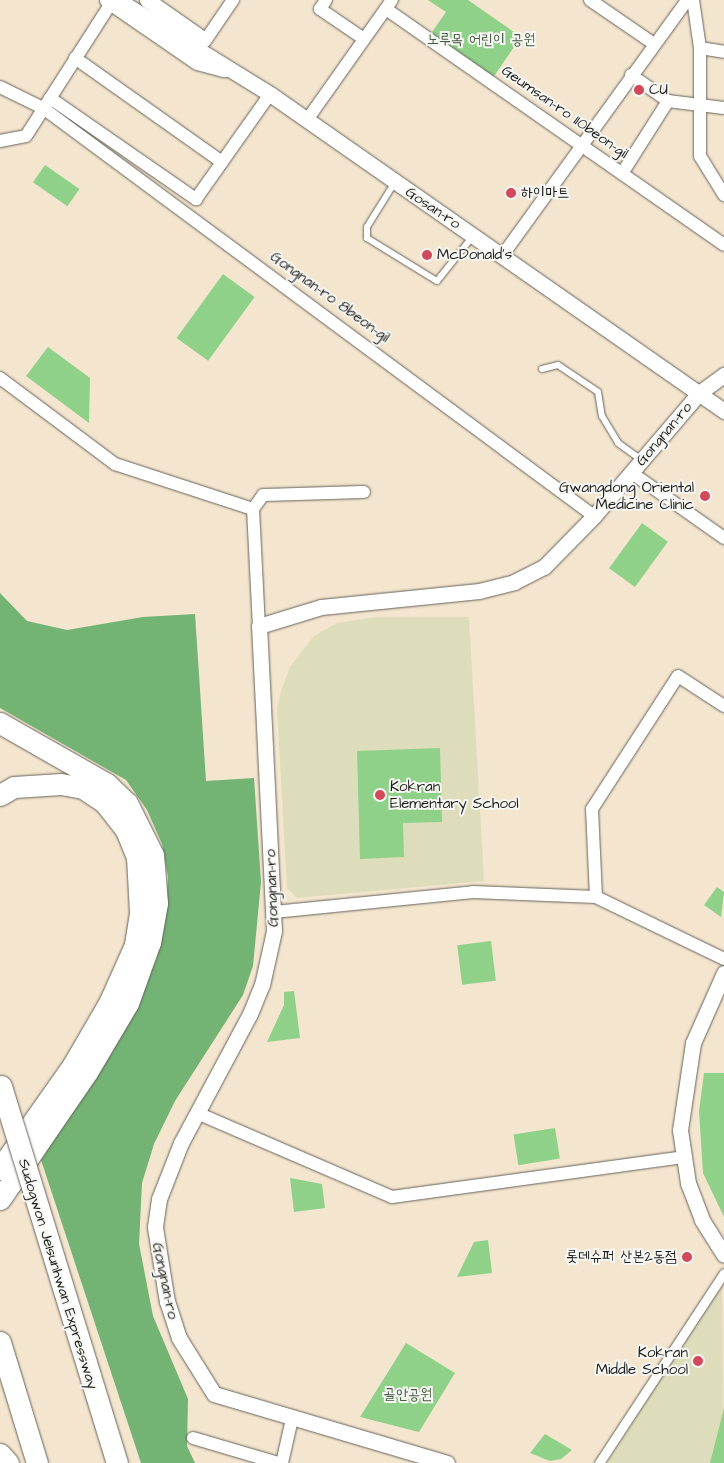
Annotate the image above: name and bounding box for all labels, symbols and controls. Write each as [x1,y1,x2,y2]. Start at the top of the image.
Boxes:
park label: 노루목 어린이 공원 [427,31,535,49]
street label: Geumsan-ro 110beon-gil [498,61,632,163]
place label: CU [649,81,668,99]
marker: CU [633,84,645,96]
street label: Gosan-ro [402,183,464,233]
place label: 하이마트 [521,184,569,202]
marker: 하이마트 [505,187,517,199]
place label: McDonald's [437,246,512,264]
street label: Gongnan-ro 8beon-gil [267,248,393,346]
marker: McDonald's [421,249,433,261]
street label: Gongnan-ro [632,398,696,470]
place label: Gwangdong Oriental Medicine Clinic [559,478,694,513]
marker: Gwangdong Oriental Medicine Clinic [698,489,712,503]
place label: Kokran Elementary School [390,777,519,812]
marker: Kokran Elementary School [374,789,386,801]
street label: Gongnan-ro [262,849,282,927]
street label: Sudogwon Je1sunhwan Expressway [14,1157,102,1391]
street label: Gongnan-ro [148,1241,182,1321]
place label: 롯데슈퍼 산본2동점 [566,1248,677,1266]
marker: 롯데슈퍼 산본2동점 [681,1251,693,1263]
place label: Kokran Middle School [596,1343,688,1378]
marker: Kokran Middle School [692,1355,704,1367]
park label: 골안공원 [384,1386,432,1404]

